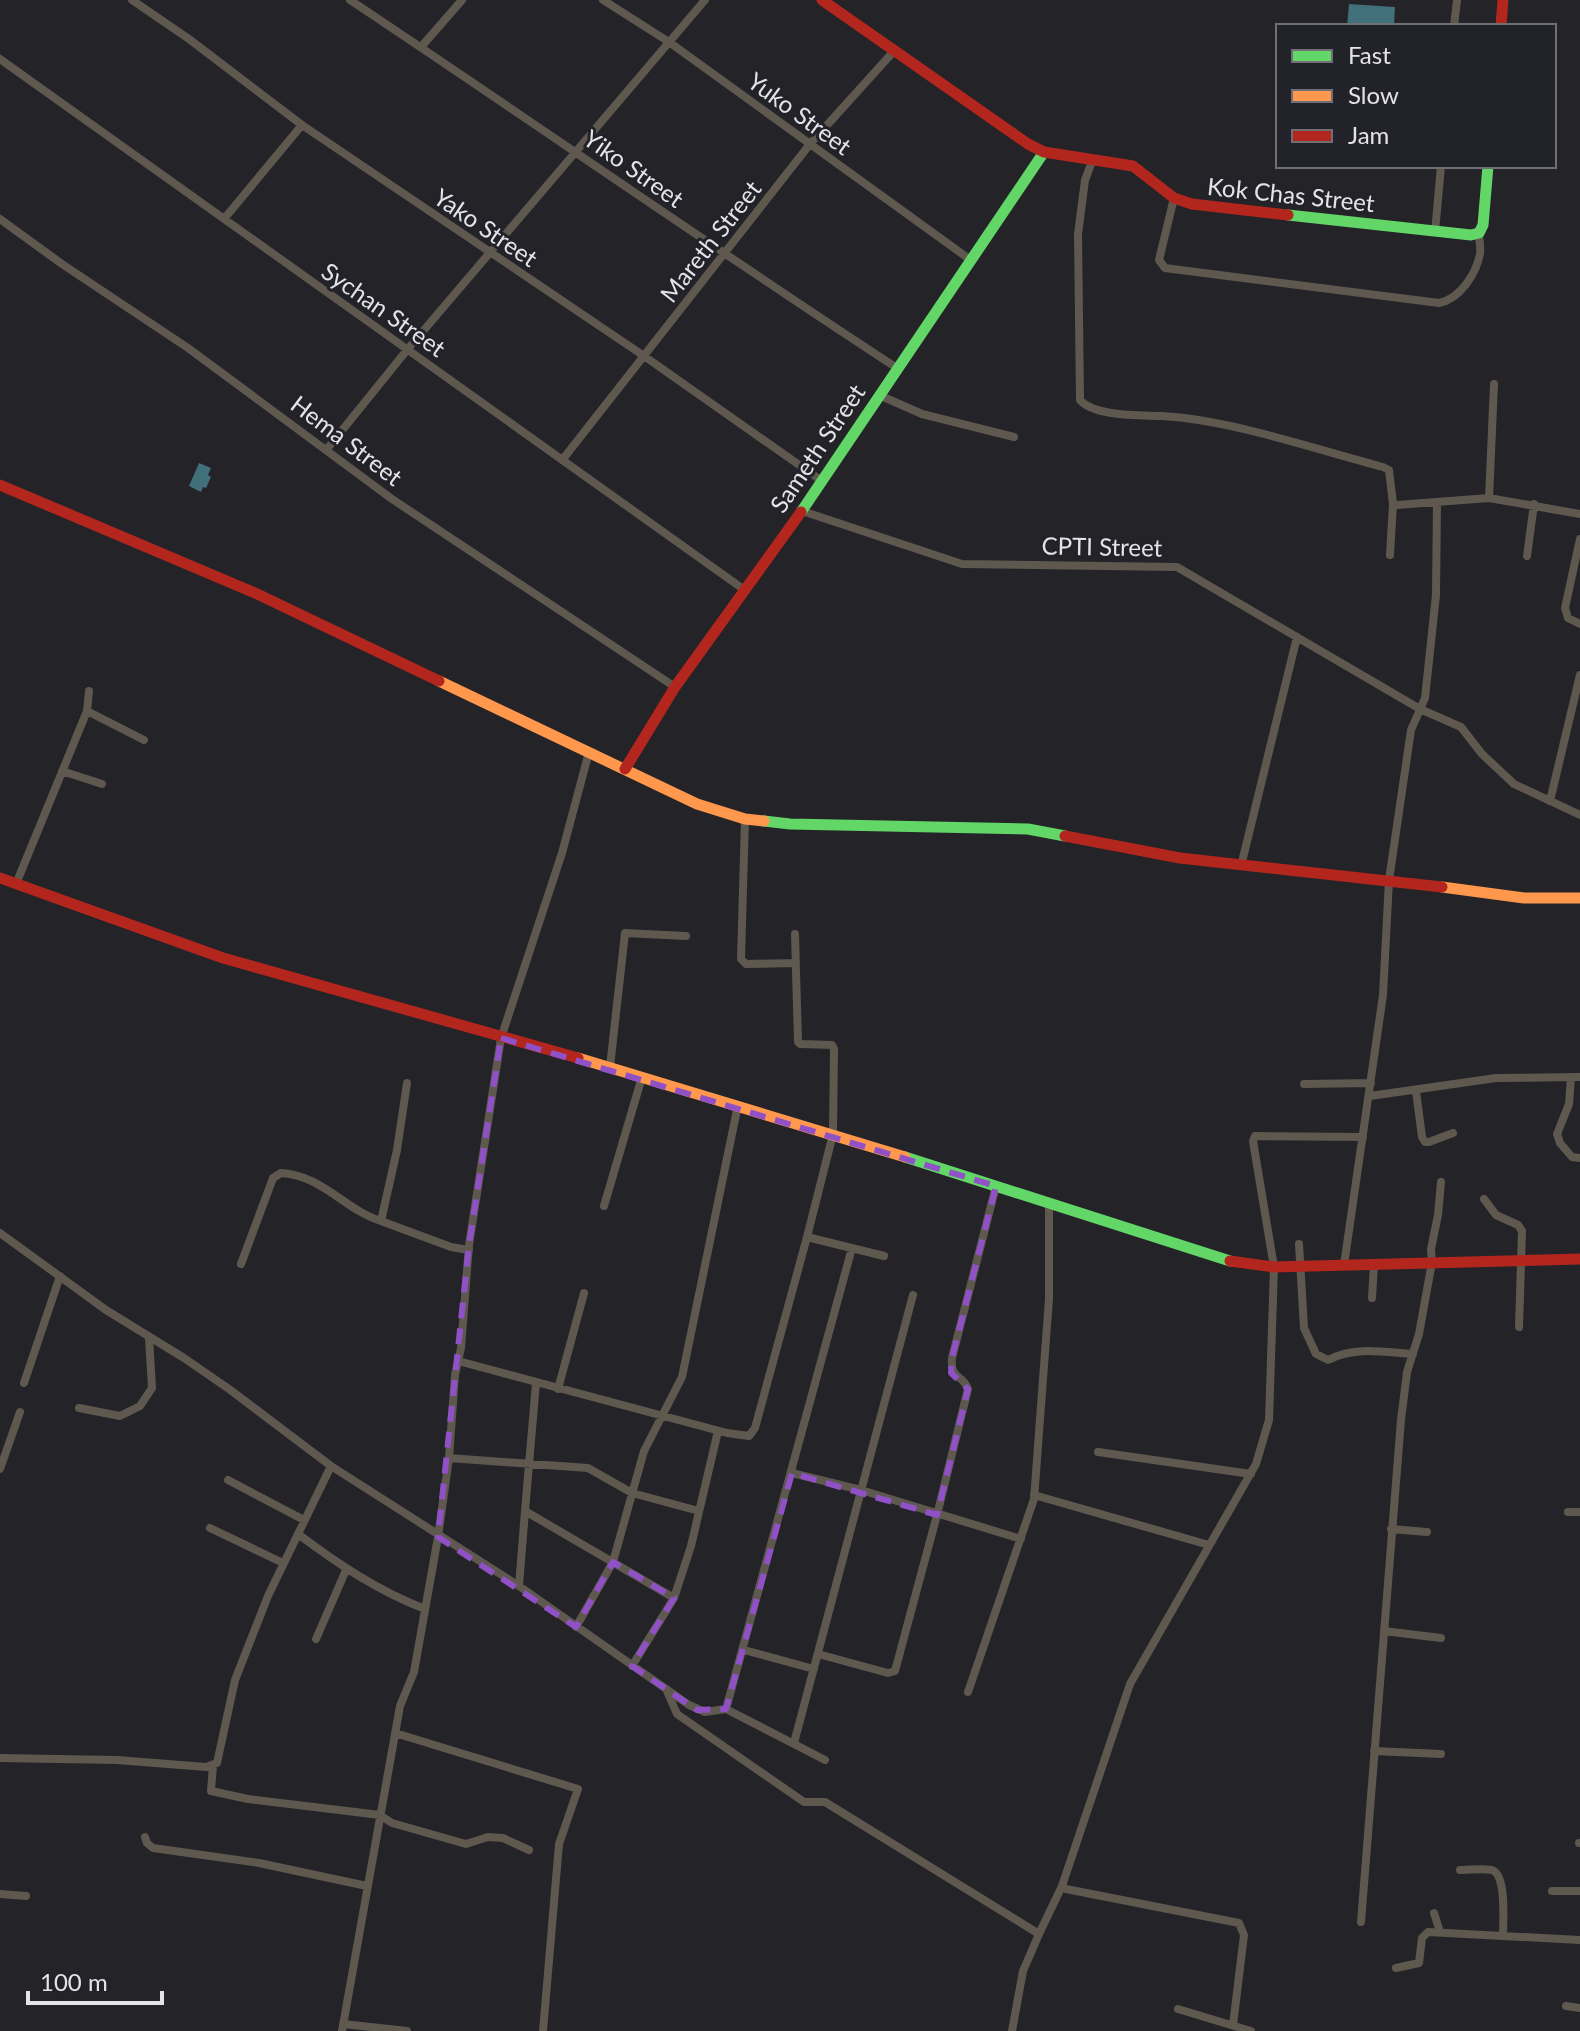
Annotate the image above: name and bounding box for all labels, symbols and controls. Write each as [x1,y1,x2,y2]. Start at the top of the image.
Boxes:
legend [1276,24,1556,168]
text: Fast [1348,40,1391,69]
street label: Yuko Street [743,66,858,160]
text: Slow [1348,80,1399,109]
text: Jam [1348,120,1389,149]
street label: Yiko Street [578,123,690,213]
street label: Kok Chas Street [1206,171,1376,217]
street label: Mareth Street [654,174,767,307]
street label: Yako Street [429,182,544,272]
street label: Sychan Street [317,256,452,362]
street label: Sameth Street [763,378,871,518]
street label: Hema Street [286,389,409,491]
street label: CPTI Street [1041,530,1163,562]
scale bar [28,1955,162,2005]
text: 100 m [40,1967,108,1996]

